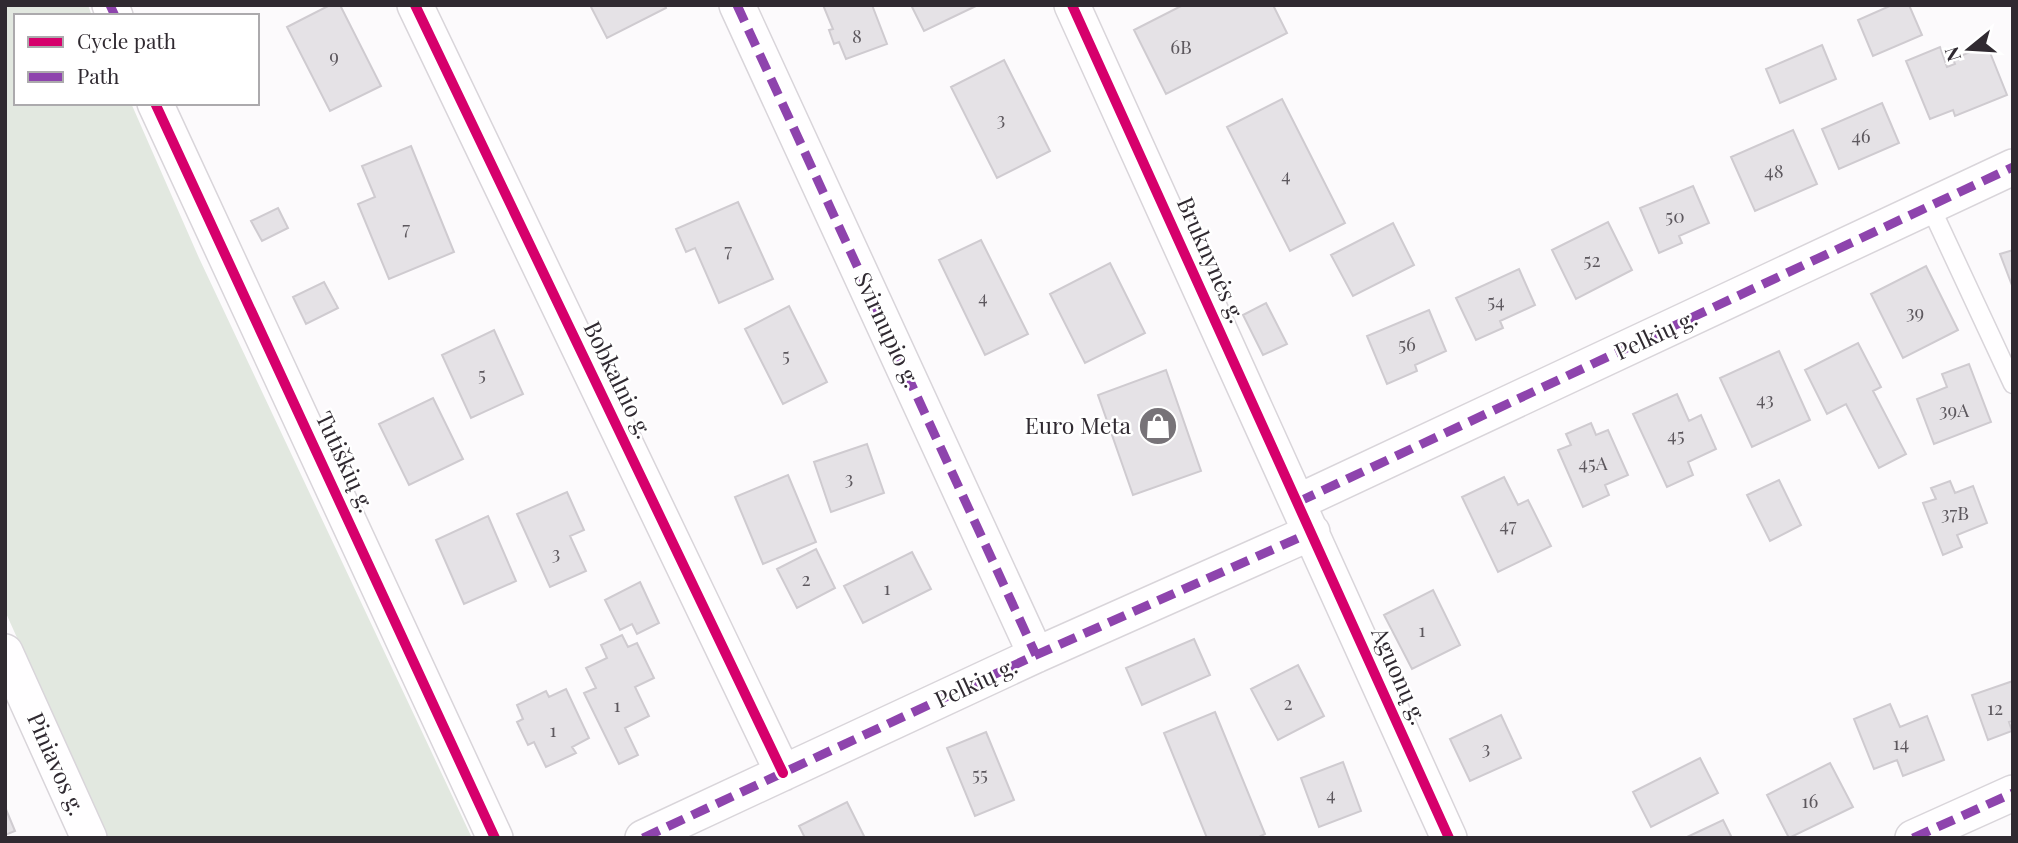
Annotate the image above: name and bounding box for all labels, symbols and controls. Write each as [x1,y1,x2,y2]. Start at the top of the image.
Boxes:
legend [14,14,259,105]
north arrow [1934,14,2004,84]
house number: 8 [852,22,862,48]
text: Cycle path [77,26,177,54]
house number: 6B [1170,33,1192,59]
house number: 9 [329,42,339,68]
text: N [1937,44,1966,65]
text: Path [77,61,120,89]
house number: 3 [997,105,1005,131]
house number: 46 [1851,122,1871,148]
house number: 48 [1764,157,1784,183]
house number: 4 [1281,161,1291,187]
street label: Bruknynės g. [1171,191,1254,327]
house number: 50 [1665,202,1685,228]
house number: 7 [402,214,410,240]
house number: 7 [724,236,732,262]
house number: 52 [1584,246,1601,272]
street label: Svirnupio g. [848,267,929,392]
house number: 4 [978,283,988,309]
house number: 54 [1487,287,1505,313]
house number: 39 [1906,298,1924,324]
street label: Pelkių g. [1609,301,1702,366]
street label: Bobkalnio g. [578,316,661,443]
house number: 56 [1398,330,1416,356]
house number: 5 [782,341,790,367]
house number: 5 [478,360,486,386]
house number: 43 [1756,385,1774,411]
house number: 39A [1939,396,1970,422]
shop icon: Euro Meta [1137,405,1179,447]
street label: Tutiškių g. [310,406,383,517]
place label: Euro Meta [1025,409,1132,440]
house number: 45 [1667,421,1685,447]
house number: 45A [1578,449,1609,475]
house number: 3 [845,464,853,490]
house number: 37B [1941,499,1969,525]
house number: 47 [1500,511,1517,537]
house number: 3 [552,539,560,565]
house number: 2 [801,565,811,591]
house number: 1 [883,574,891,600]
house number: 1 [1418,616,1426,642]
street label: Aguonų g. [1365,621,1436,729]
street label: Pelkių g. [929,649,1022,714]
house number: 2 [1283,689,1293,715]
house number: 1 [613,691,621,717]
house number: 12 [1987,694,2003,720]
street label: Piniavos g. [21,707,94,820]
house number: 1 [549,716,557,742]
house number: 14 [1893,729,1909,755]
house number: 3 [1482,734,1490,760]
house number: 55 [972,760,988,786]
house number: 4 [1326,780,1336,806]
house number: 16 [1802,787,1819,813]

